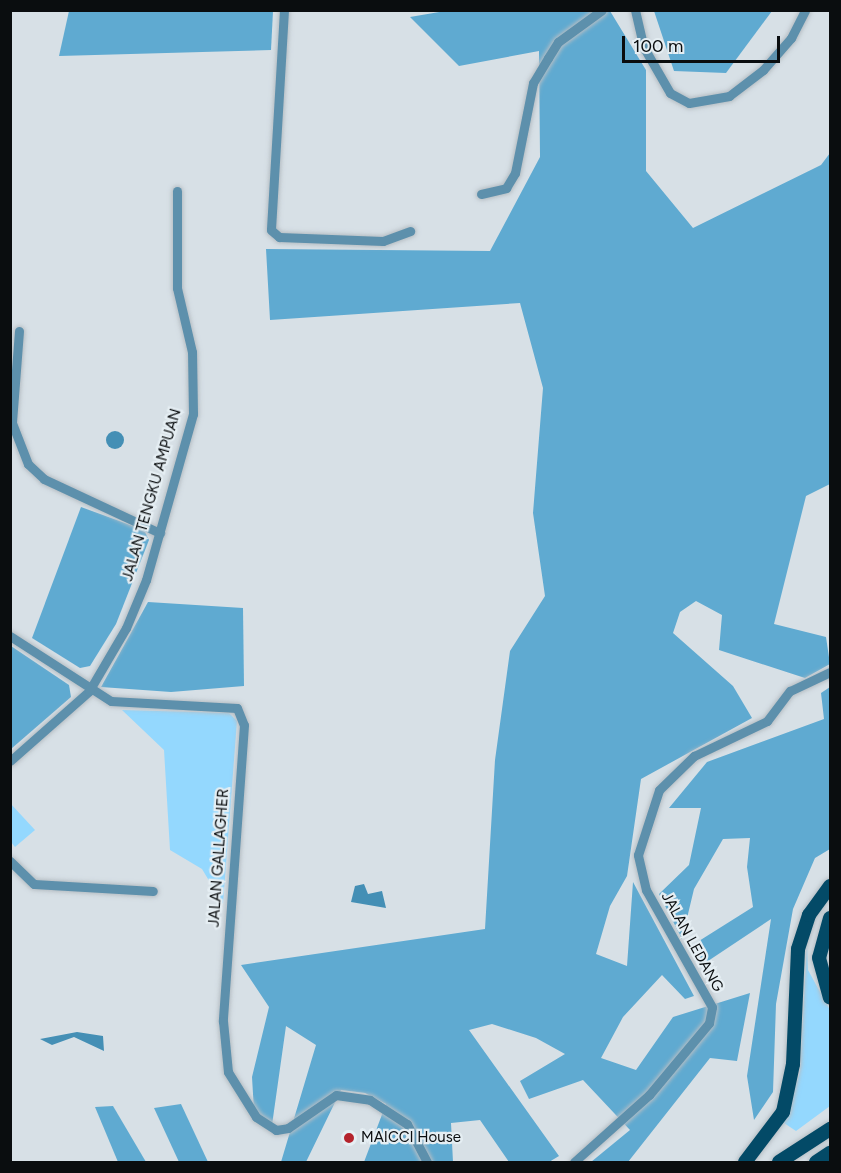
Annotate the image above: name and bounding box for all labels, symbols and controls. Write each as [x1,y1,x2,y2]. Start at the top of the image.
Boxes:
scale bar [625,24,782,62]
text: 100 m [633,35,683,57]
street label: JALAN TENGKU AMPUAN [119,407,185,583]
street label: JALAN GALLAGHER [205,788,233,928]
street label: JALAN LEDANG [657,889,727,995]
place label: MAICCI House [361,1129,461,1147]
marker: MAICCI House [342,1131,356,1145]

